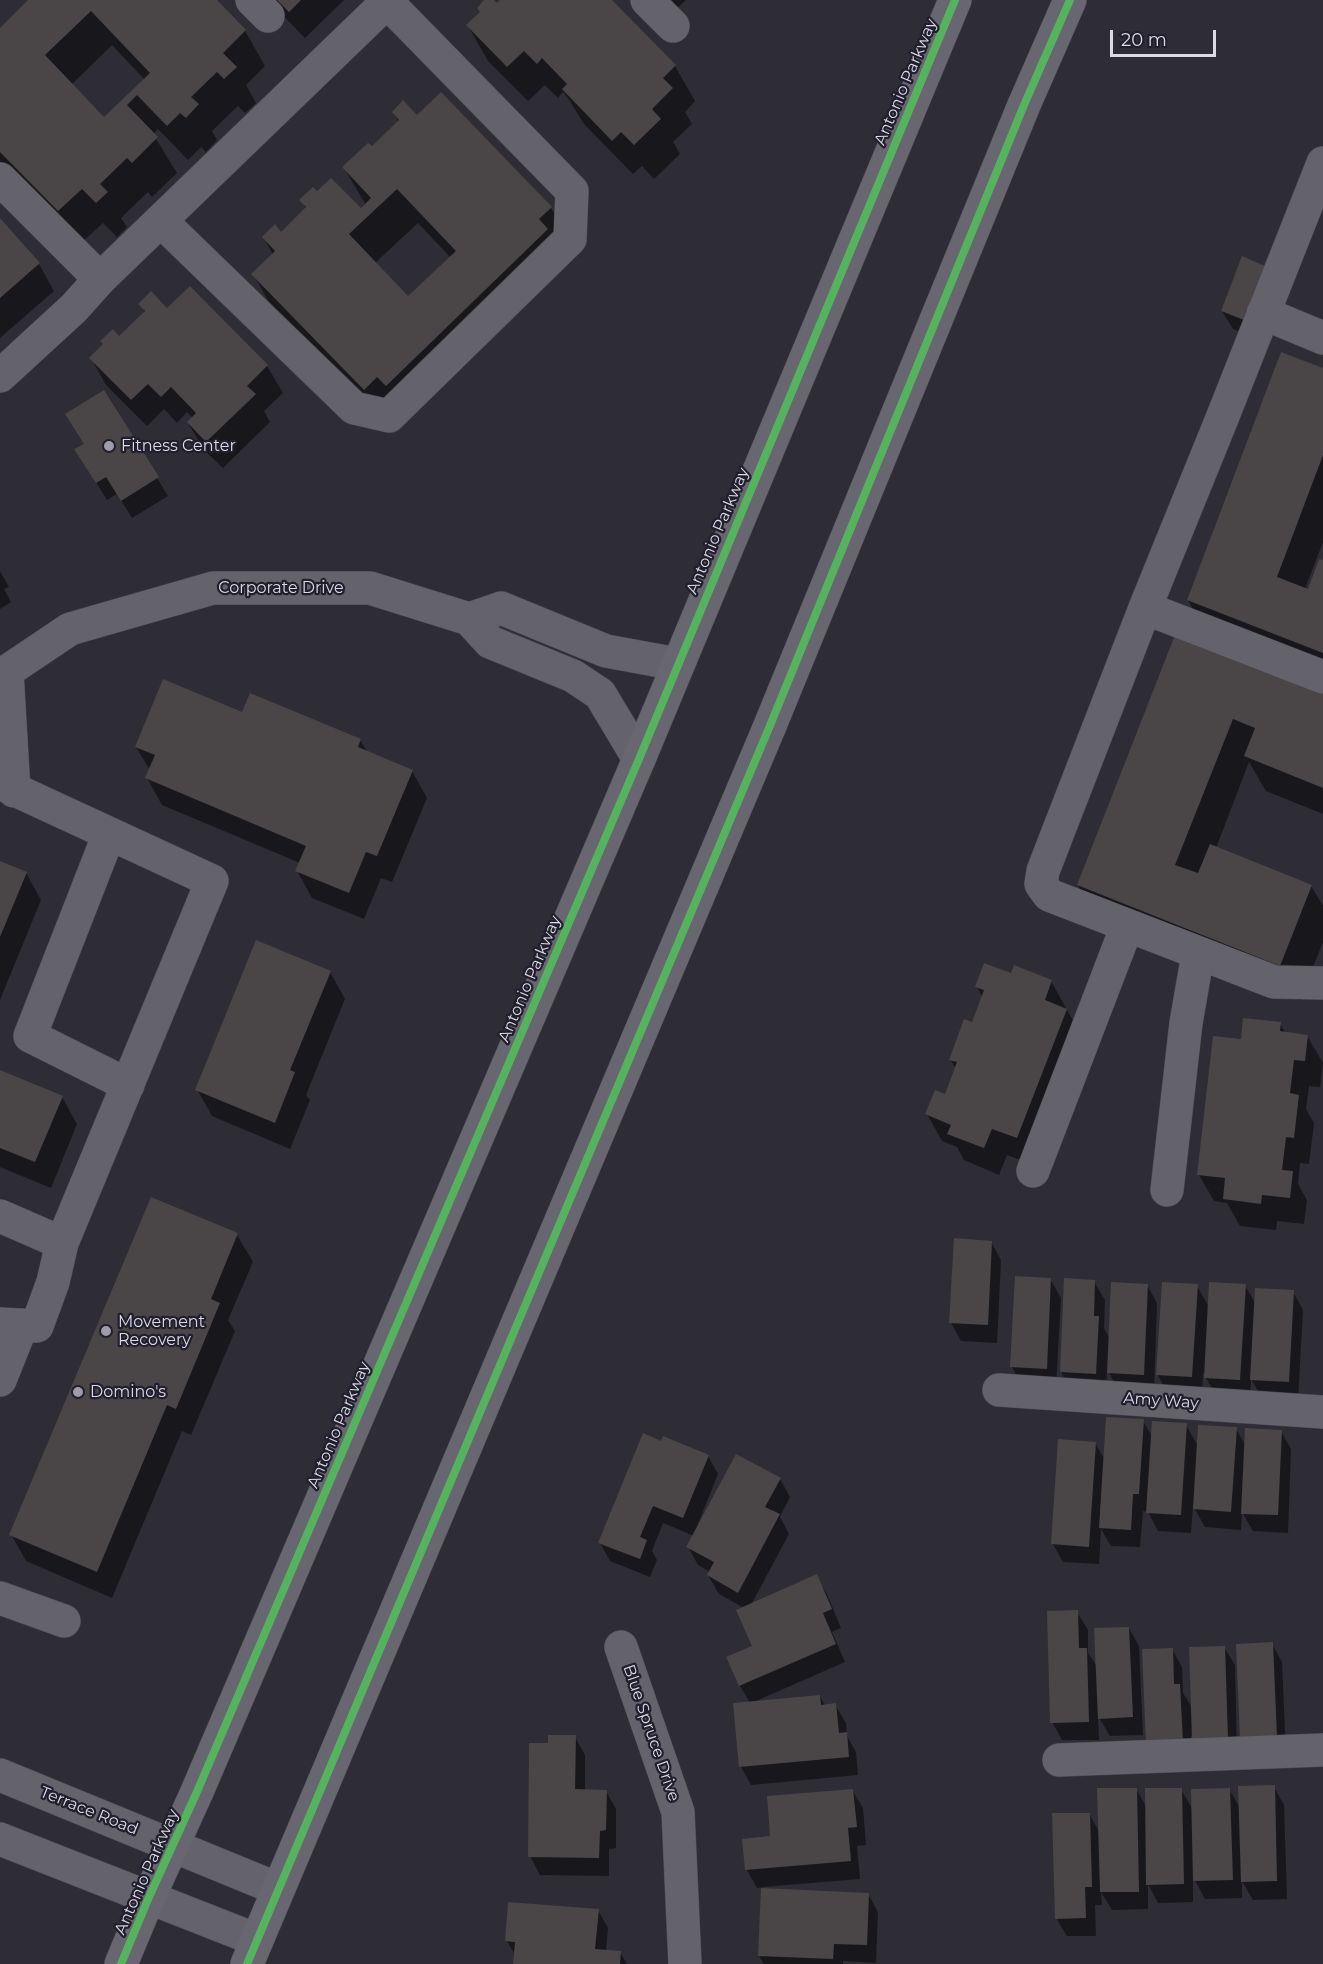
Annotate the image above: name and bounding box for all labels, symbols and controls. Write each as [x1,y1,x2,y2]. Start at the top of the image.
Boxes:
street label: Antonio Parkway [871,16,941,148]
scale bar [1113,18,1220,56]
text: 20 m [1121,29,1167,51]
place label: Fitness Center [121,436,236,456]
marker: Fitness Center [102,439,116,453]
street label: Antonio Parkway [683,465,753,597]
street label: Corporate Drive [218,578,344,598]
street label: Antonio Parkway [495,913,565,1045]
place label: Movement Recovery [118,1312,205,1350]
marker: Movement Recovery [99,1324,113,1338]
street label: Antonio Parkway [304,1359,374,1491]
place label: Domino's [90,1382,166,1402]
marker: Domino's [71,1385,85,1399]
street label: Amy Way [1123,1389,1199,1413]
street label: Blue Spruce Drive [619,1662,683,1804]
street label: Terrace Road [37,1783,141,1839]
street label: Antonio Parkway [111,1806,183,1938]

